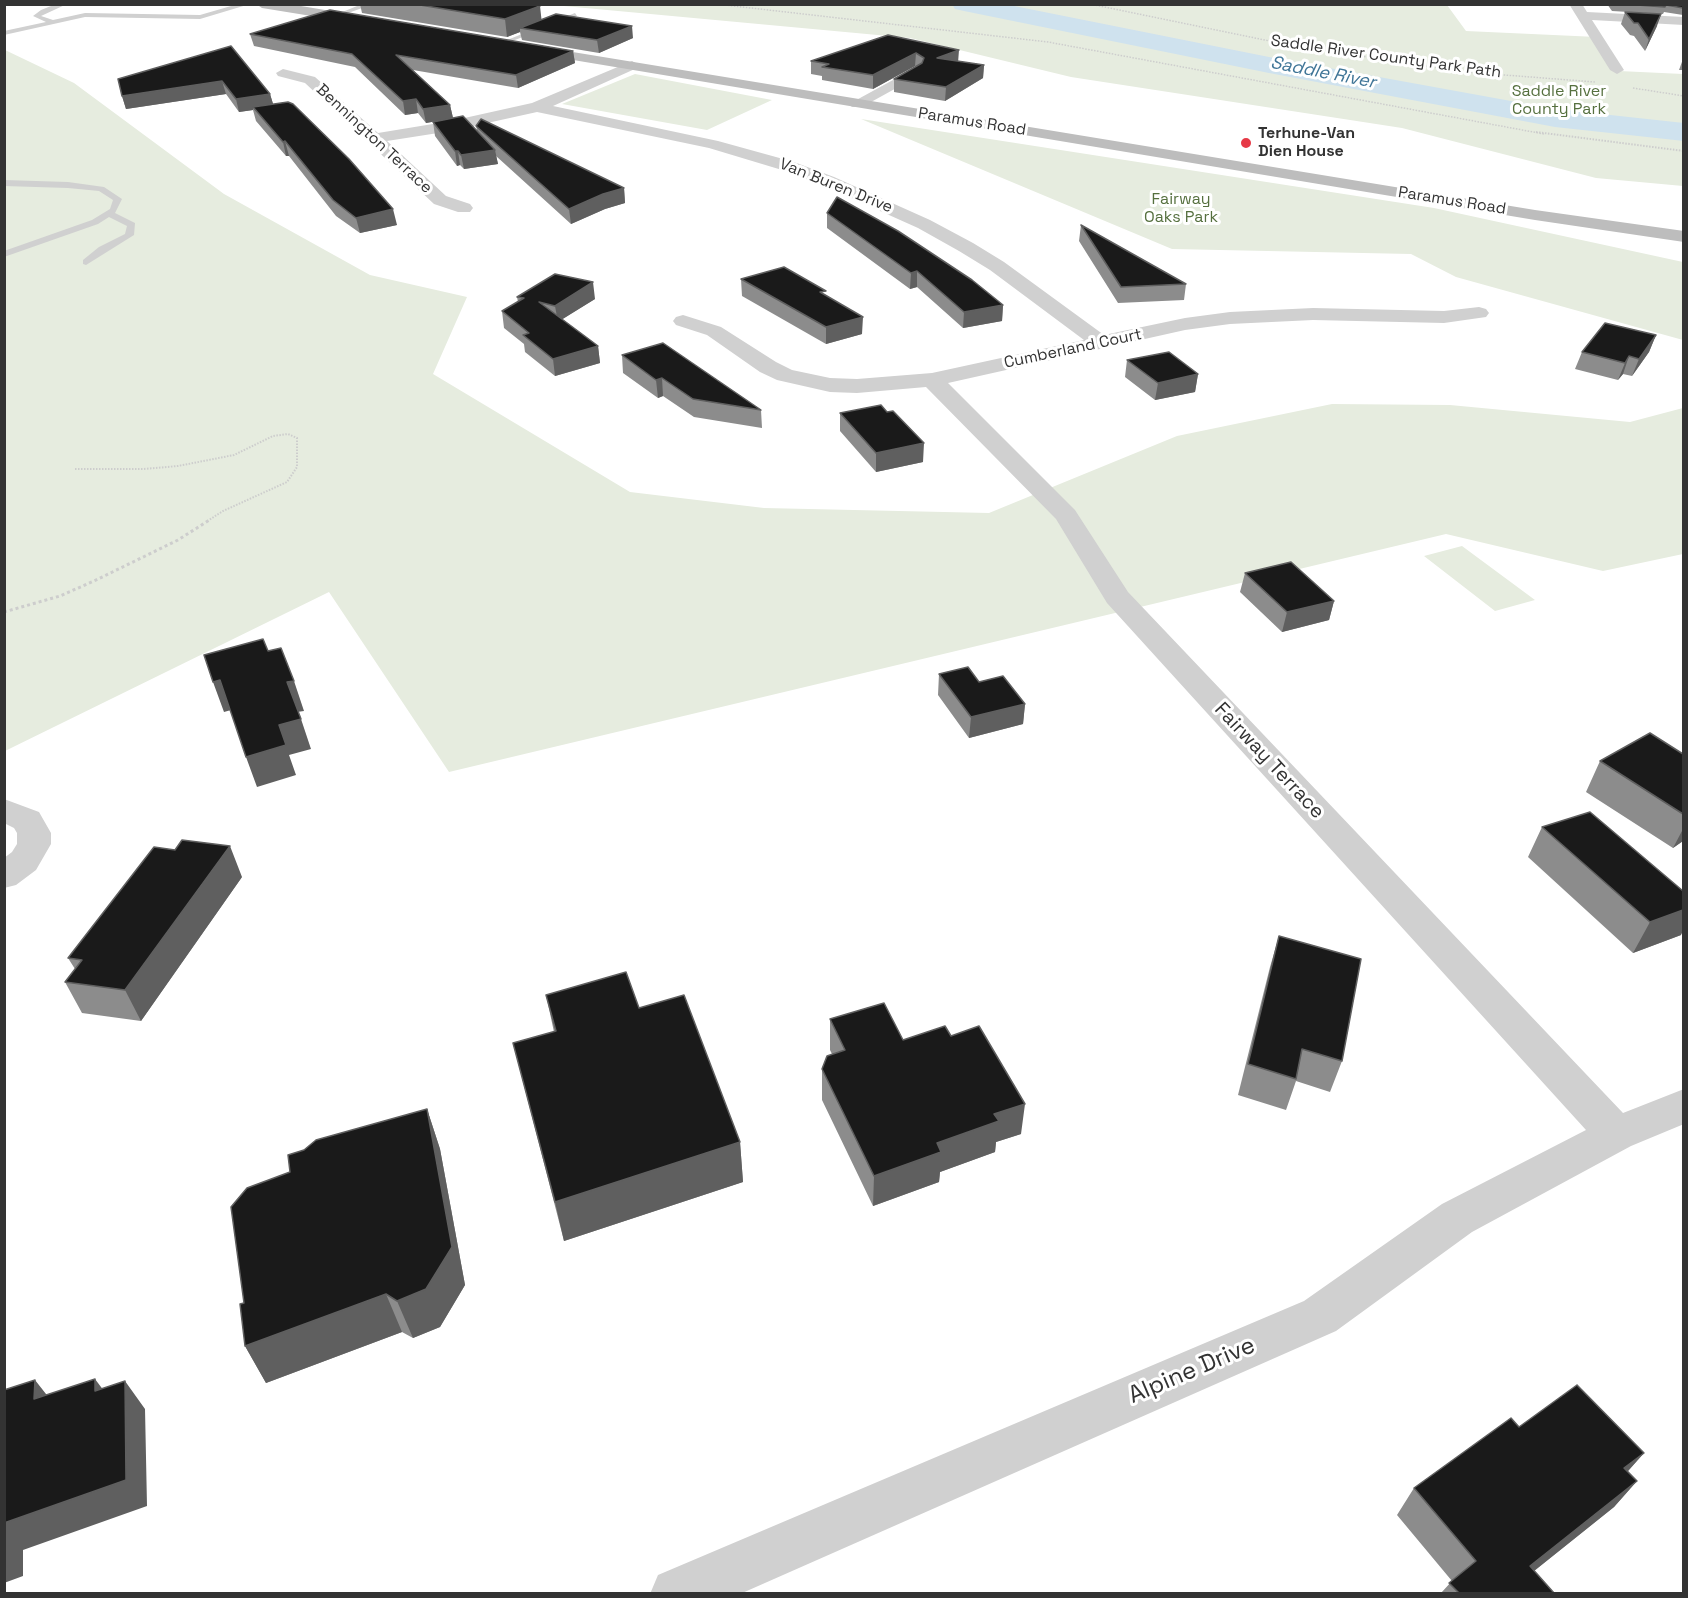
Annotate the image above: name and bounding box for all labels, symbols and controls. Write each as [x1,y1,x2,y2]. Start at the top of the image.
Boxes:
street label: Saddle River County Park Path [1270,31,1502,83]
water label: Saddle River [1269,52,1377,94]
street label: Bennington Terrace [312,80,436,198]
park label: Saddle River County Park [1512,82,1606,120]
street label: Paramus Road [917,104,1027,140]
place label: Terhune-Van Dien House [1258,124,1355,162]
marker: Terhune-Van Dien House [1239,136,1253,150]
street label: Van Buren Drive [777,155,895,217]
street label: Paramus Road [1397,183,1507,219]
park label: Fairway Oaks Park [1144,190,1218,228]
street label: Cumberland Court [1002,325,1144,373]
street label: Fairway Terrace [1209,698,1329,824]
street label: Alpine Drive [1124,1331,1260,1411]

